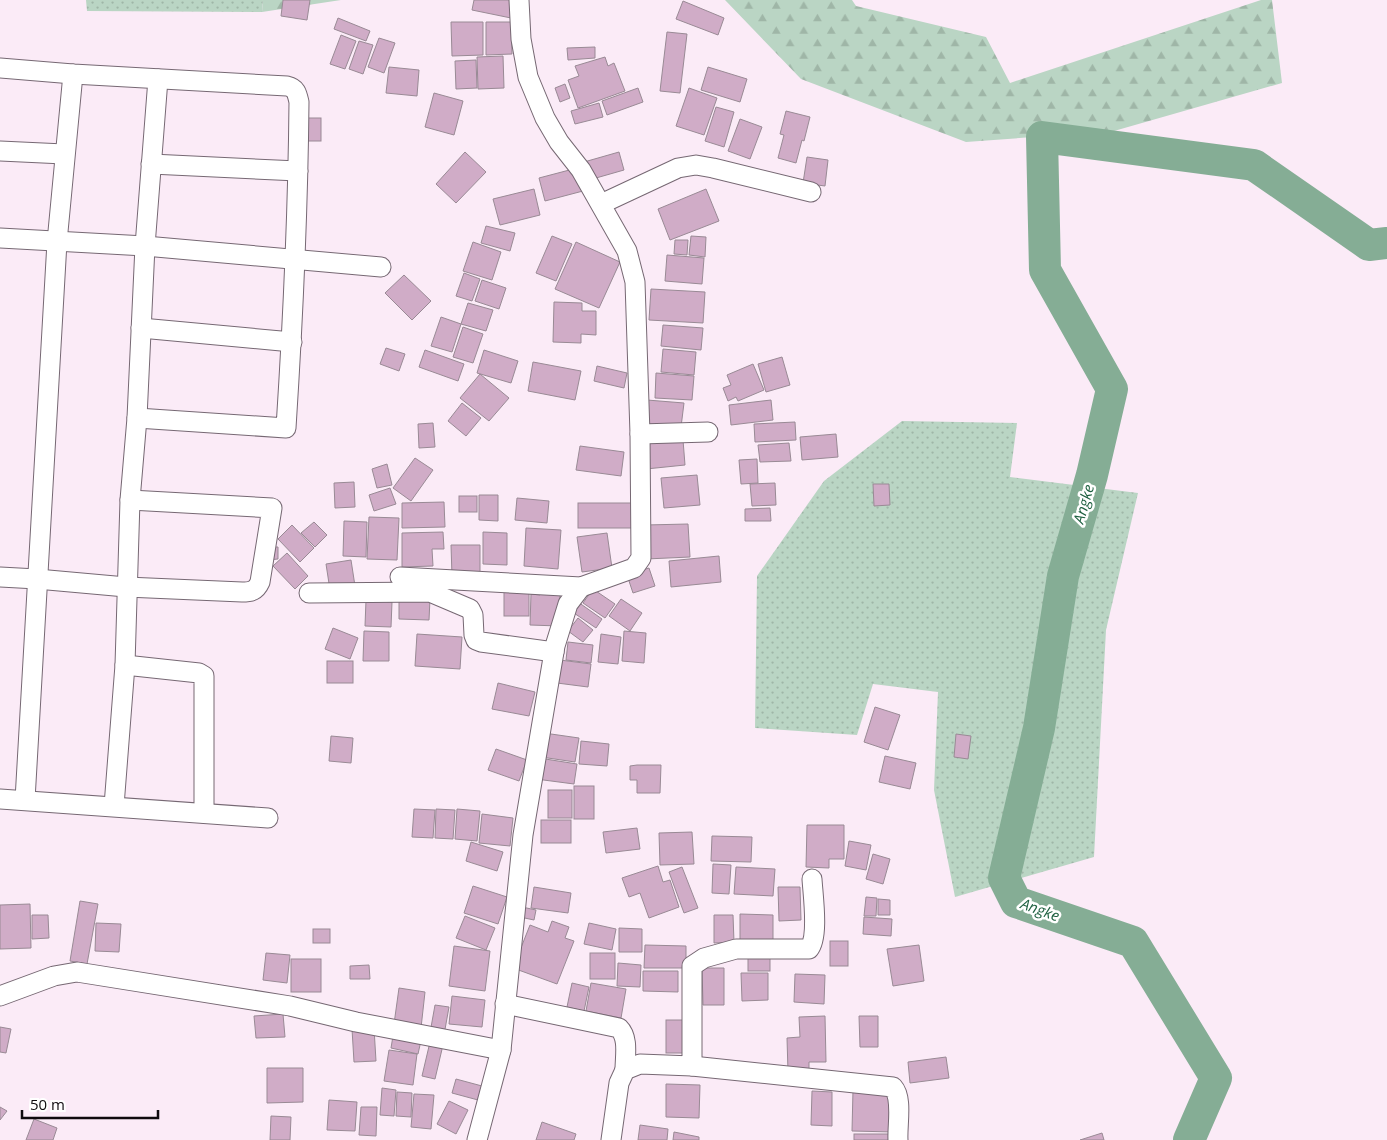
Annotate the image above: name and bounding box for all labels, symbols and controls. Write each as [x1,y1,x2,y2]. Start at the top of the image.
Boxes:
water label: Angke [1068,481,1098,526]
water label: Angke [1017,893,1063,925]
scale bar [22,1088,159,1120]
text: 50 m [30,1094,65,1114]

